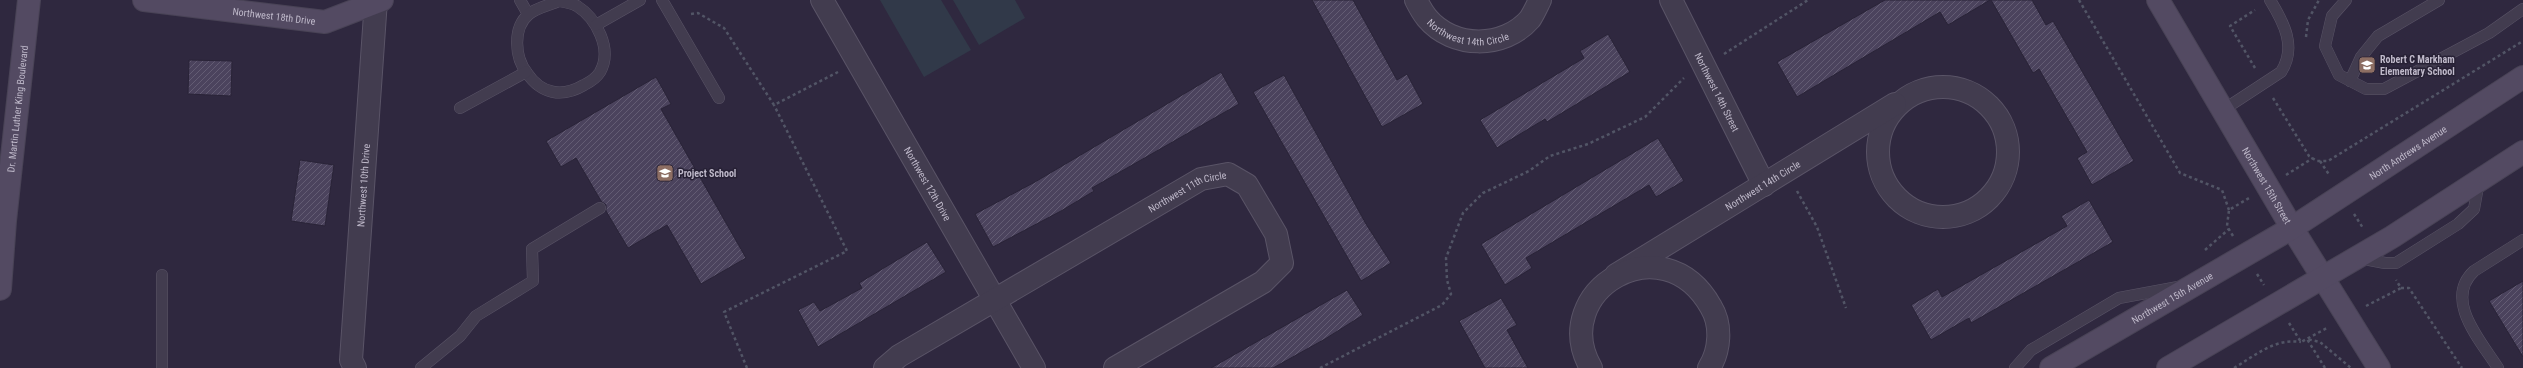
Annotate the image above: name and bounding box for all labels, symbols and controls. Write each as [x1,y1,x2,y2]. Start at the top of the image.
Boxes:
street label: Northwest 18th Drive [232,5,316,26]
street label: Northwest 14th Circle [1425,16,1511,47]
street label: Dr. Martin Luther King Boulevard [5,45,30,173]
street label: Northwest 14th Street [1693,51,1742,133]
place label: Robert C Markham Elementary School [2380,54,2455,77]
school or university icon: Robert C Markham Elementary School [2357,55,2377,75]
street label: North Andrews Avenue [2367,123,2449,182]
street label: Northwest 10th Drive [355,143,372,227]
street label: Northwest 12th Drive [902,145,954,223]
street label: Northwest 15th Street [2240,145,2294,226]
street label: Northwest 14th Circle [1723,158,1802,212]
school or university icon: Project School [655,163,675,183]
place label: Project School [678,168,736,179]
street label: Northwest 11th Circle [1146,169,1227,214]
street label: Northwest 15th Avenue [2129,270,2215,326]

